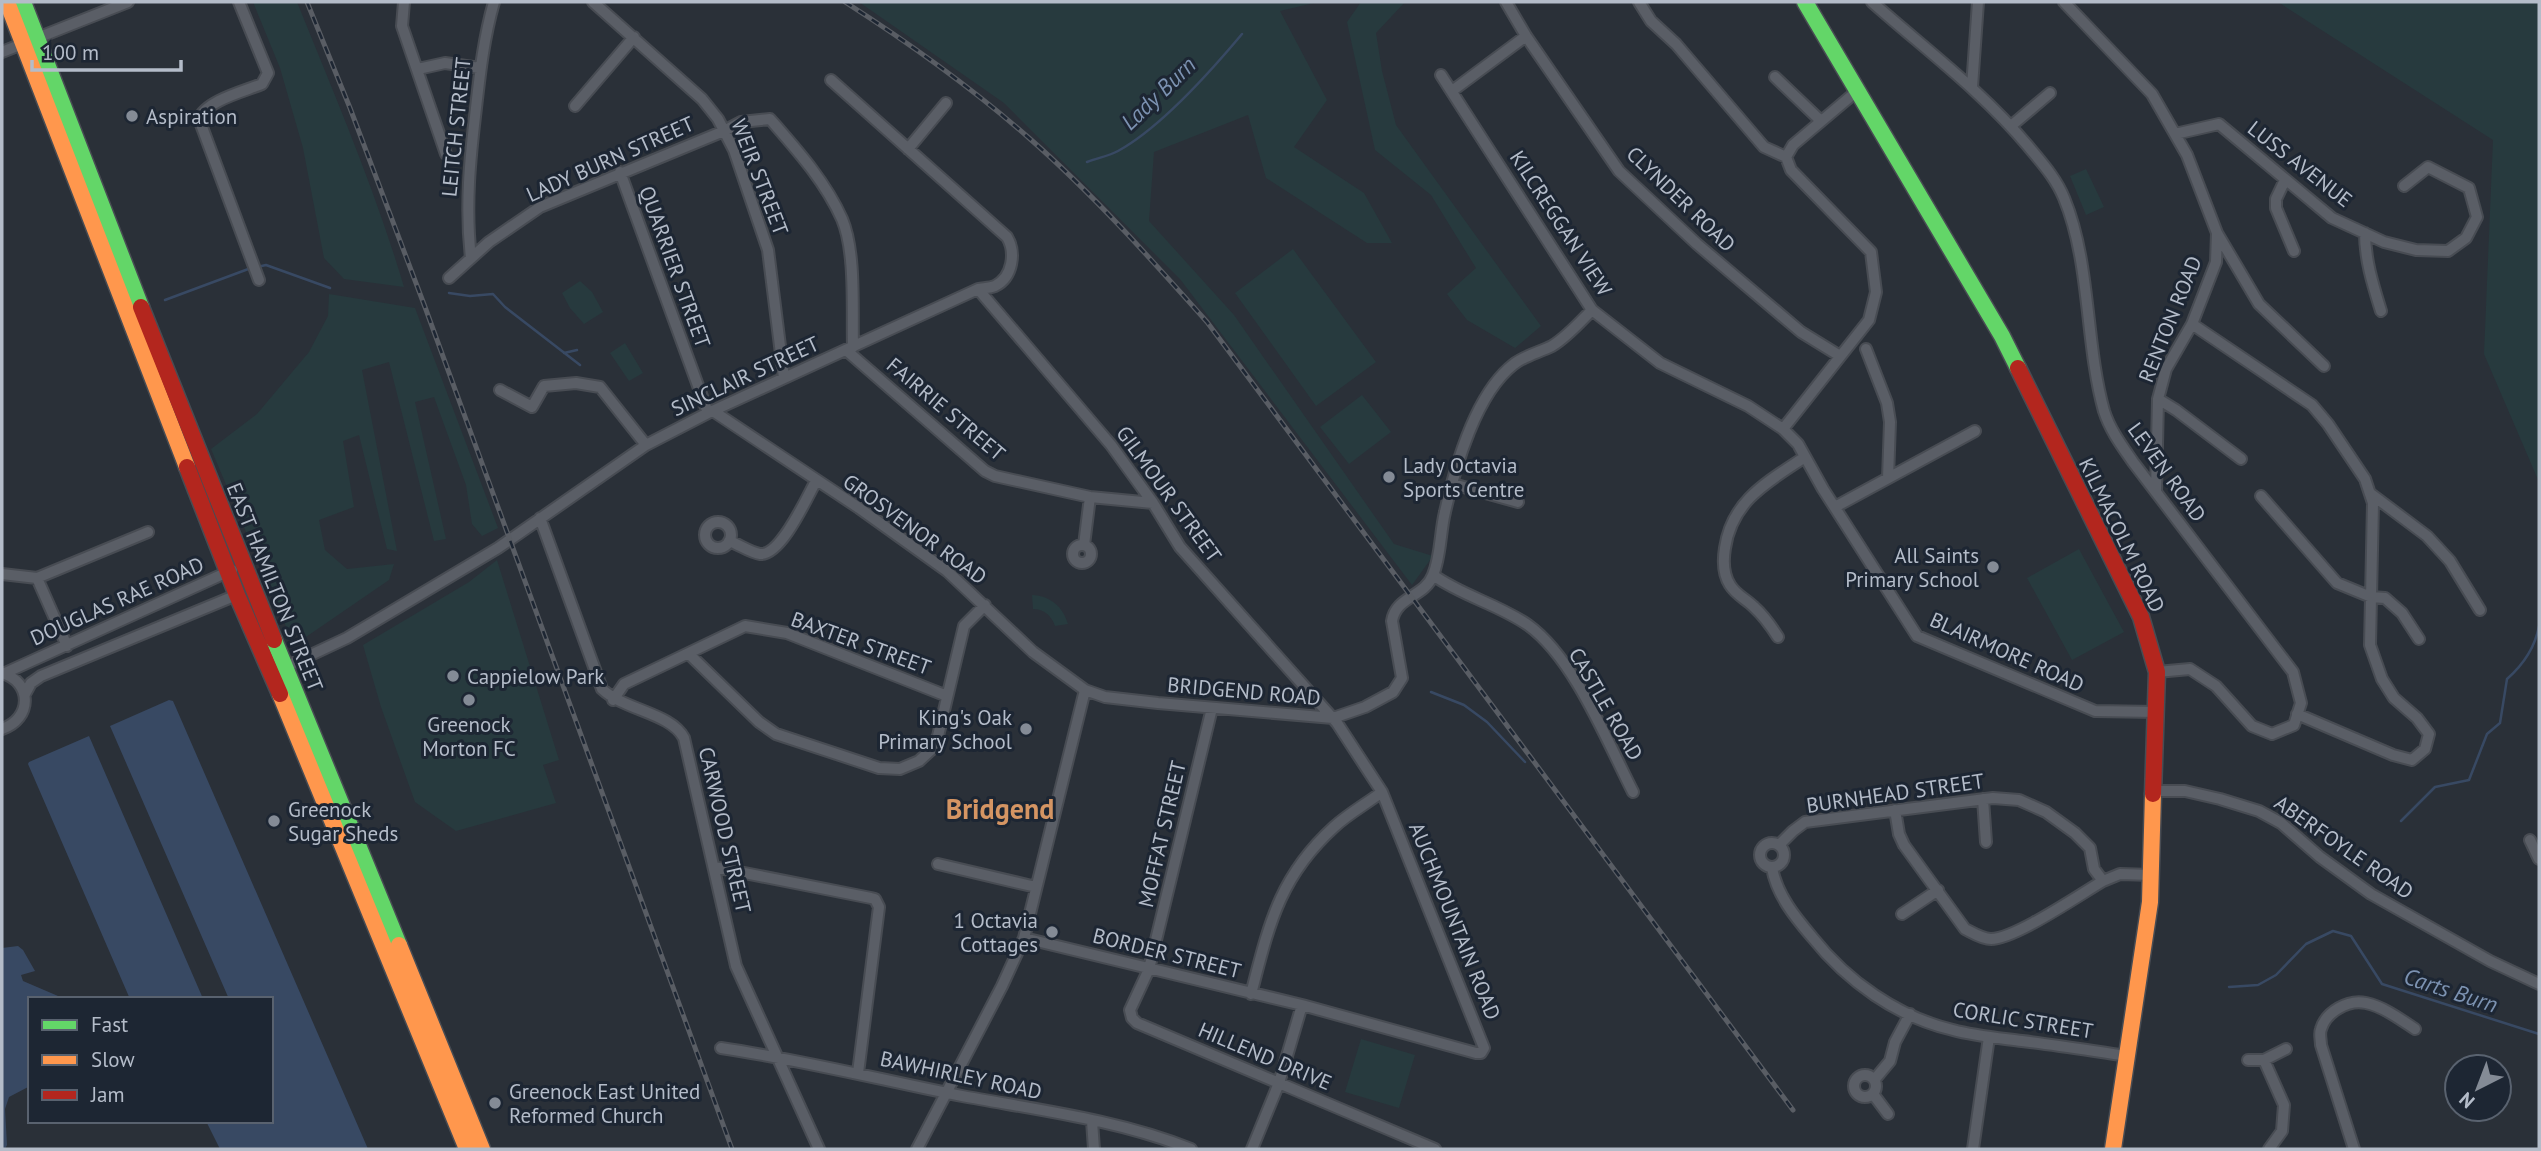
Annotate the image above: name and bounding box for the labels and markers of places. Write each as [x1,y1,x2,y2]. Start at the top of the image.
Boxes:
place label: Aspiration [146,103,237,130]
marker: Aspiration [124,108,140,124]
place label: Lady Octavia Sports Centre [1403,452,1524,503]
marker: Lady Octavia Sports Centre [1381,469,1397,485]
place label: All Saints Primary School [1845,542,1979,593]
marker: All Saints Primary School [1985,559,2001,575]
place label: Cappielow Park [467,663,604,690]
marker: Cappielow Park [445,668,461,684]
marker: Greenock Morton FC [461,692,477,708]
place label: King's Oak Primary School [878,704,1012,755]
place label: Greenock Morton FC [422,711,516,762]
marker: King's Oak Primary School [1018,721,1034,737]
place label: Greenock Sugar Sheds [288,796,398,847]
marker: Greenock Sugar Sheds [266,813,282,829]
place label: 1 Octavia Cottages [953,907,1038,958]
marker: 1 Octavia Cottages [1044,924,1060,940]
place label: Greenock East United Reformed Church [509,1078,700,1129]
marker: Greenock East United Reformed Church [487,1095,503,1111]

